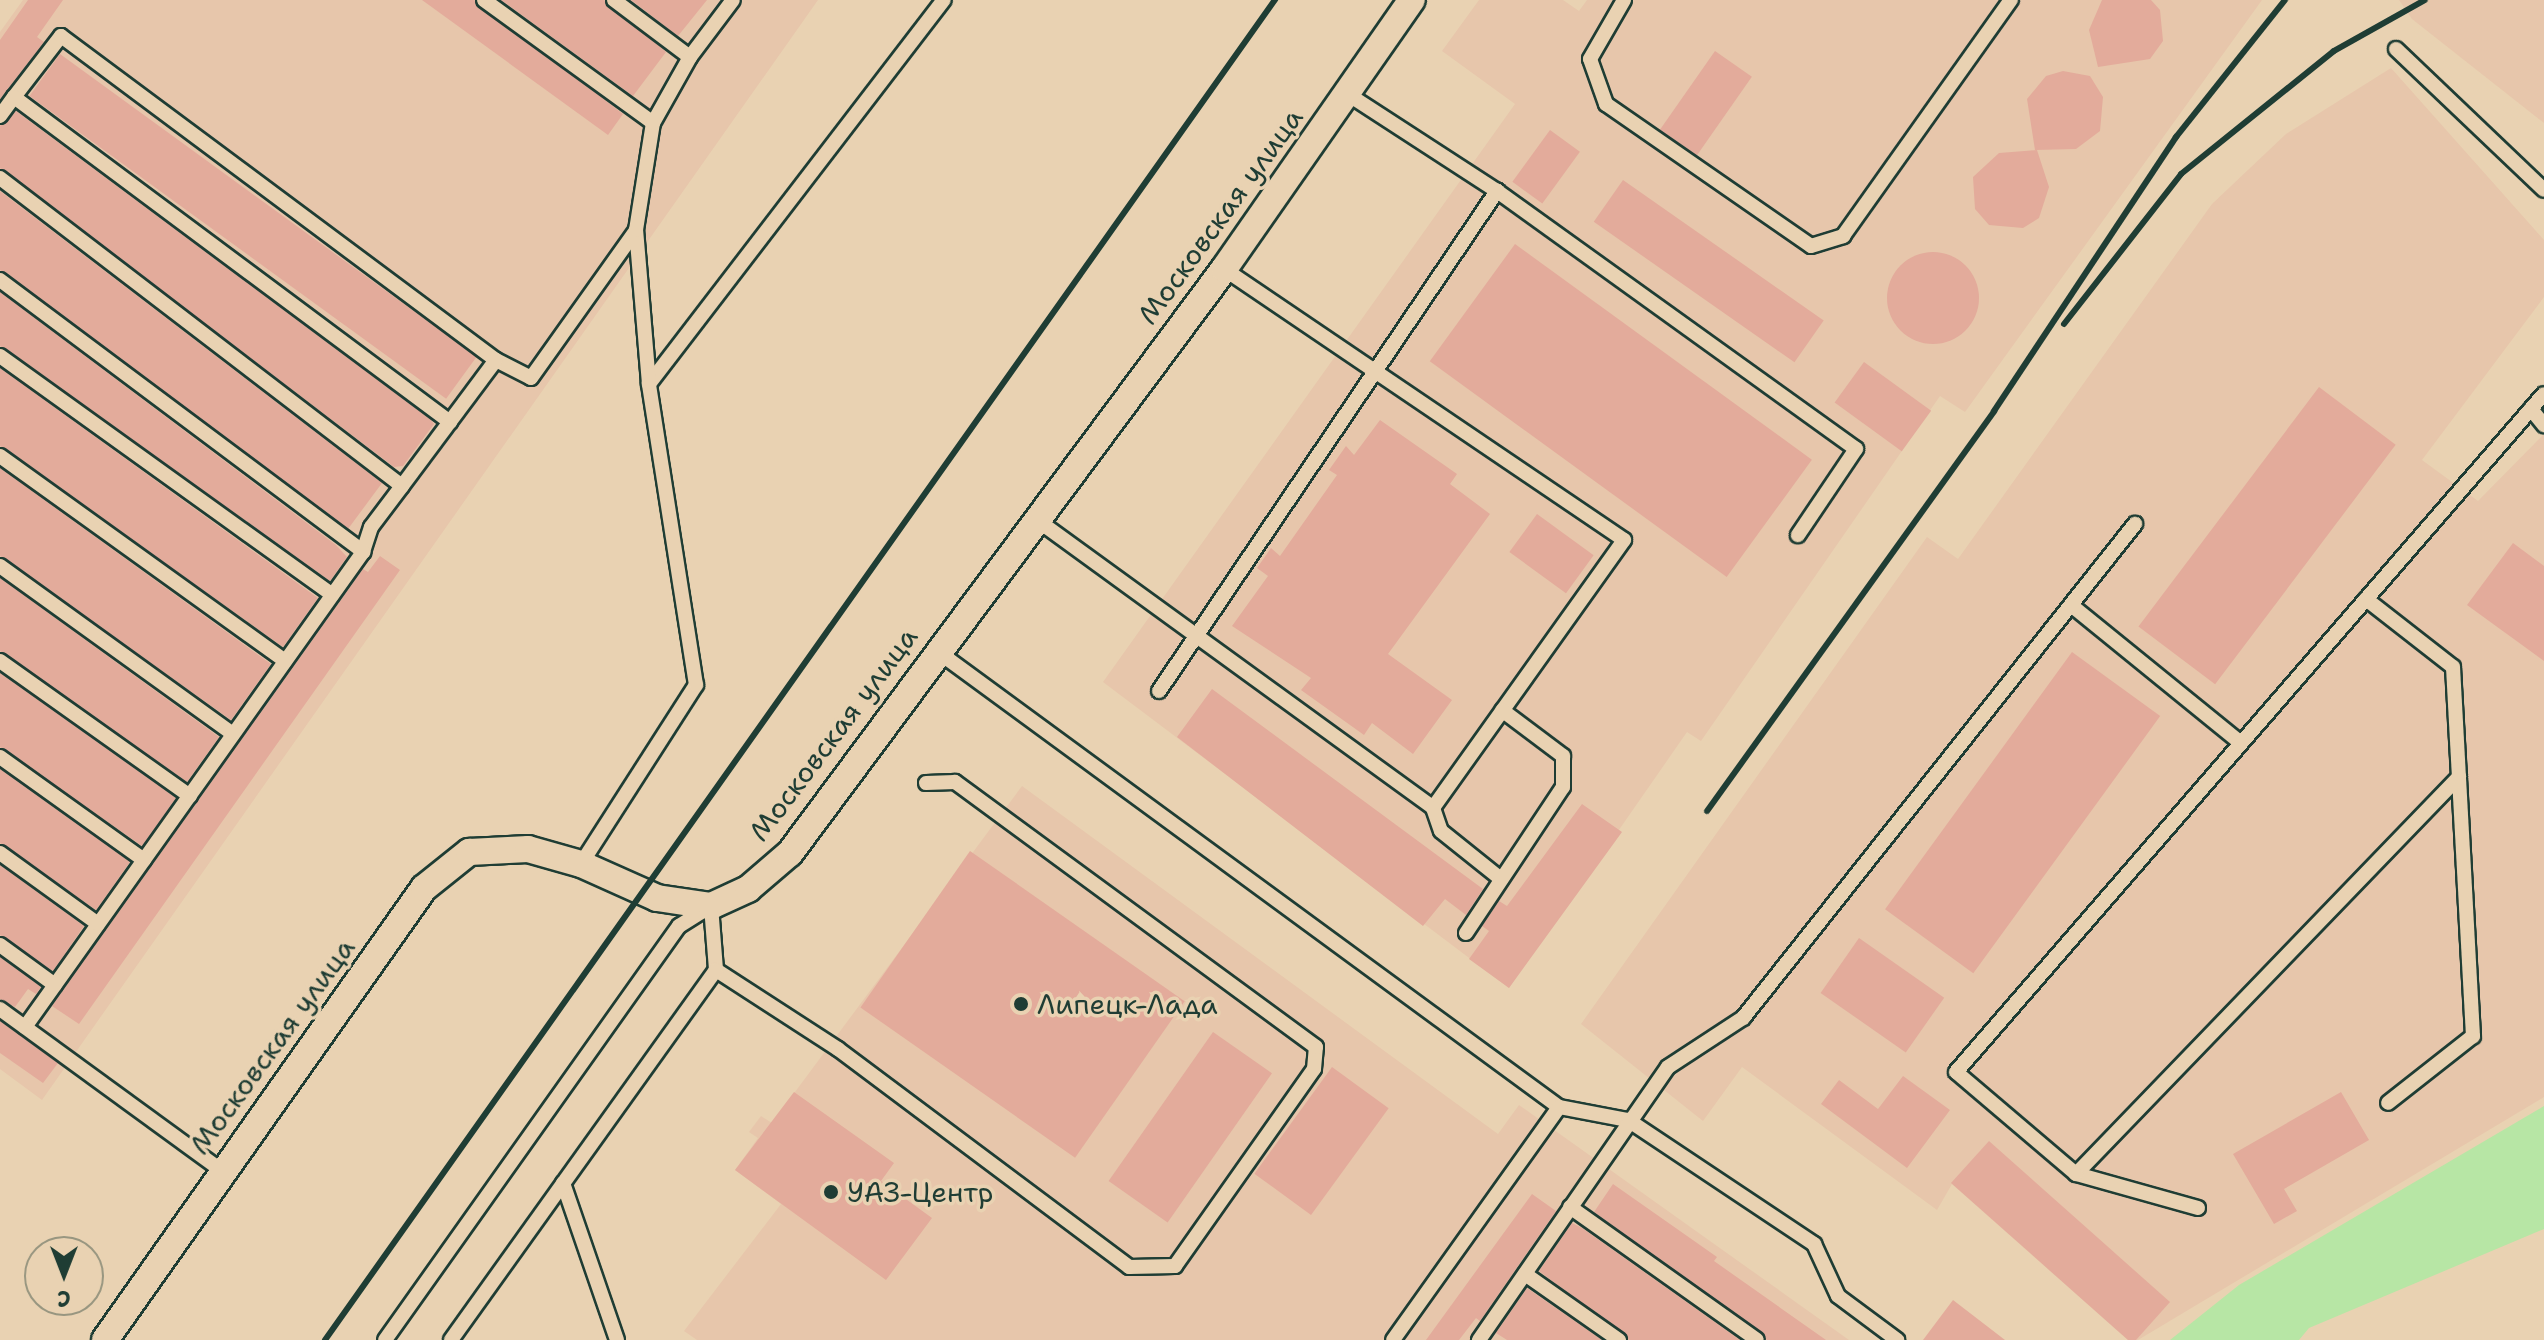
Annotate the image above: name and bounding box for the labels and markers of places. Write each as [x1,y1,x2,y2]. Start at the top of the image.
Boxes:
place label: Липецк-Лада [1037,987,1218,1021]
marker: Липецк-Лада [1012,995,1030,1013]
place label: УАЗ-Центр [847,1175,993,1209]
marker: УАЗ-Центр [822,1183,840,1201]

